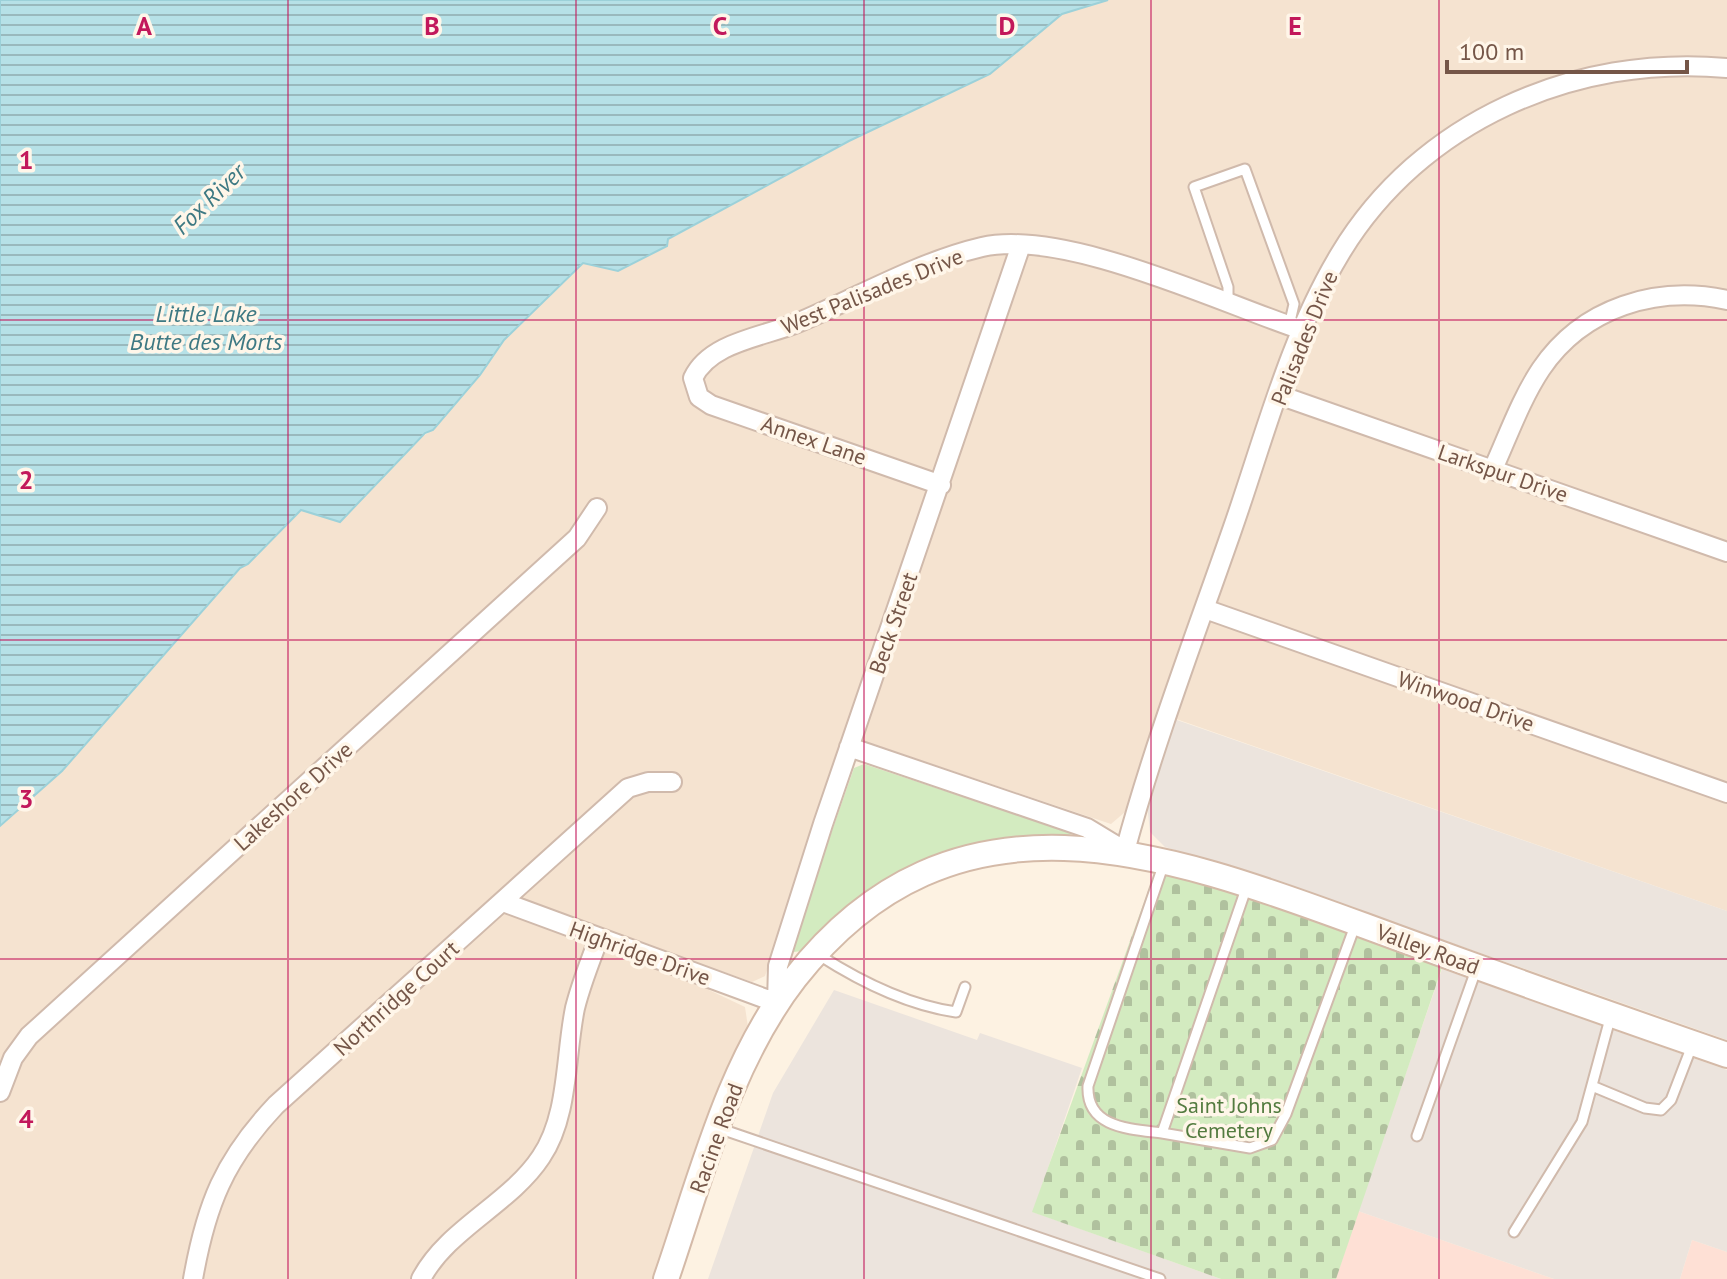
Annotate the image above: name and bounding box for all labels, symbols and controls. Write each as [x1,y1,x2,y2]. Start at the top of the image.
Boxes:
text: A [136,9,152,42]
text: B [424,9,440,42]
text: C [713,9,727,42]
text: D [999,9,1015,42]
text: E [1288,9,1302,42]
scale bar [1447,24,1687,74]
text: 100 m [1459,36,1524,67]
text: 1 [19,143,33,176]
water label: Fox River [166,155,253,241]
street label: West Palisades Drive [777,242,967,340]
street label: Palisades Drive [1264,267,1344,409]
water label: Little Lake Butte des Morts [130,298,283,357]
street label: Annex Lane [758,409,870,471]
street label: Larkspur Drive [1434,438,1572,508]
text: 2 [19,463,33,496]
street label: Beck Street [863,568,924,678]
street label: Winwood Drive [1394,665,1538,737]
street label: Lakeshore Drive [228,735,358,857]
text: 3 [19,782,33,815]
street label: Highridge Drive [566,915,714,991]
street label: Valley Road [1372,917,1483,981]
street label: Northridge Court [327,934,465,1062]
street label: Racine Road [683,1079,749,1197]
park label: Saint Johns Cemetery [1176,1091,1282,1144]
text: 4 [19,1102,34,1135]

